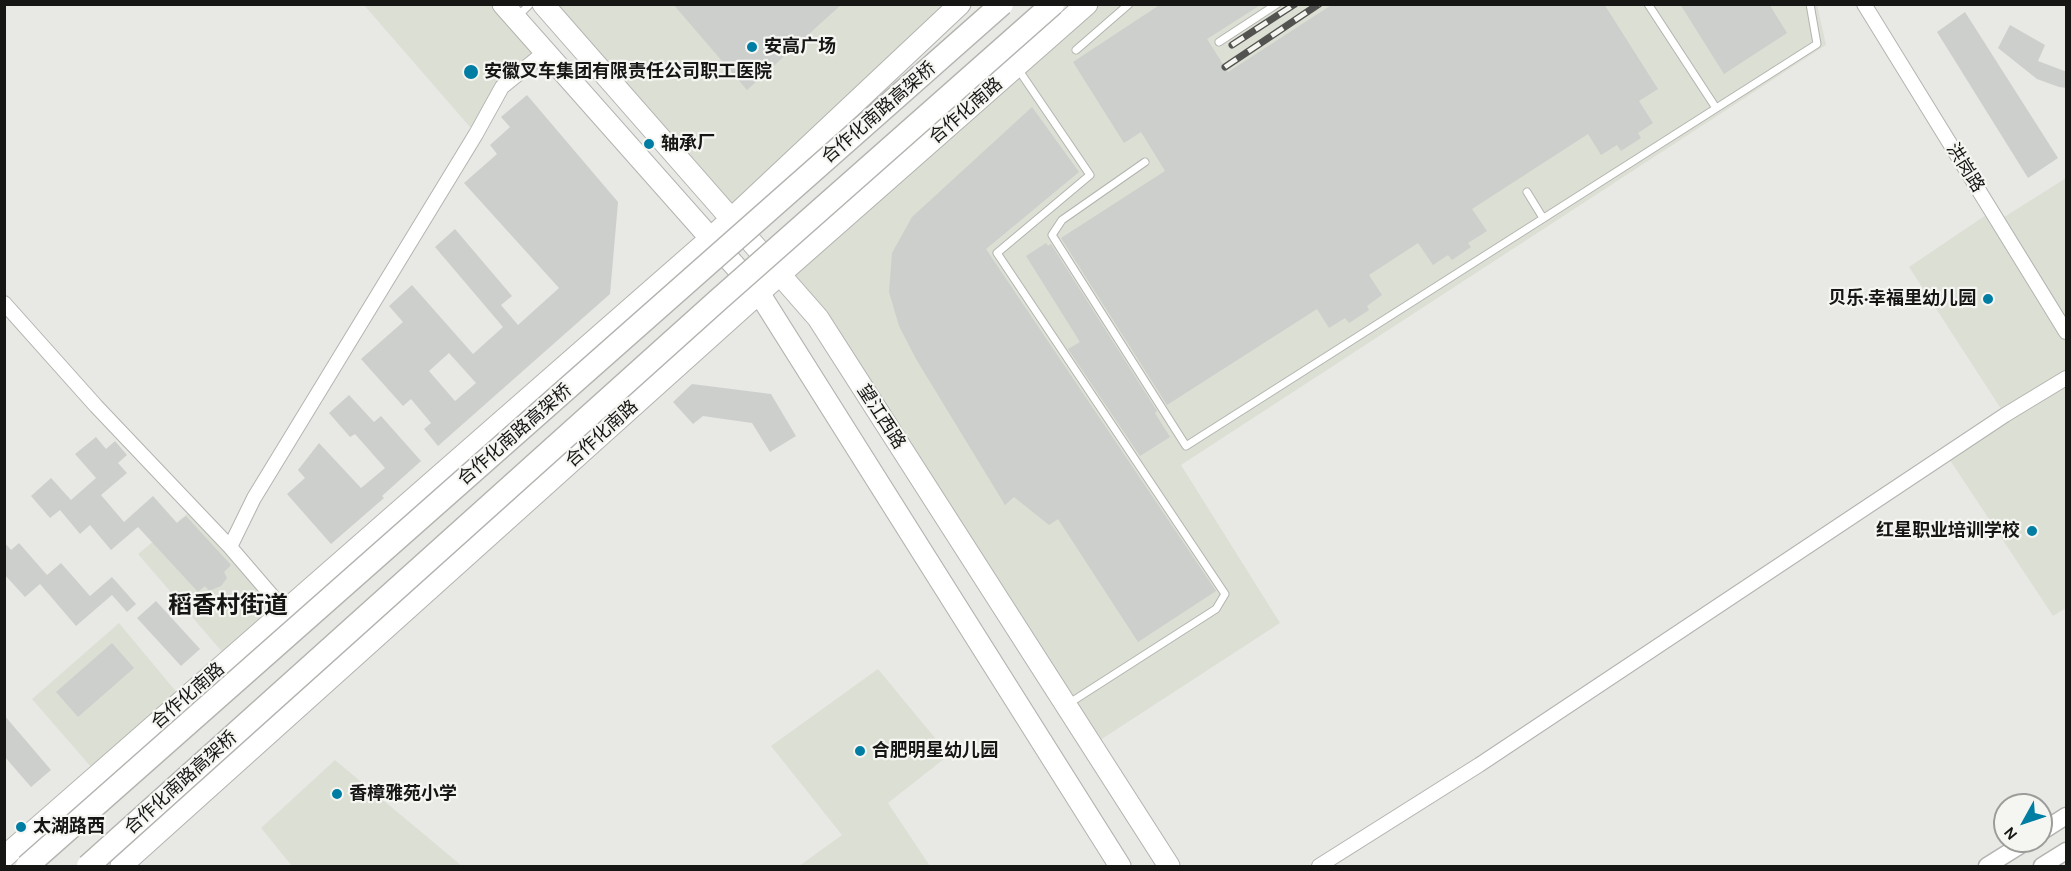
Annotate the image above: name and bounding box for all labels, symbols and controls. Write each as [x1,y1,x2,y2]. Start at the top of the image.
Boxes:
place label: 安高广场 [764,36,836,58]
marker: 安高广场 [745,40,759,54]
street label: 合作化南路高架桥 [818,58,940,168]
place label: 安徽叉车集团有限责任公司职工医院 [484,61,772,83]
marker: 安徽叉车集团有限责任公司职工医院 [462,63,480,81]
street label: 合作化南路 [925,73,1007,149]
place label: 轴承厂 [661,133,715,155]
marker: 轴承厂 [642,137,656,151]
street label: 洪岗路 [1942,139,1988,197]
place label: 贝乐·幸福里幼儿园 [1828,288,1976,310]
marker: 贝乐·幸福里幼儿园 [1981,292,1995,306]
street label: 合作化南路高架桥 [454,380,576,490]
street label: 望江西路 [852,381,910,453]
street label: 合作化南路 [561,396,643,472]
place label: 红星职业培训学校 [1876,520,2020,542]
marker: 红星职业培训学校 [2025,524,2039,538]
district label: 稻香村街道 [168,592,288,620]
street label: 合作化南路 [147,658,229,734]
street label: 合作化南路高架桥 [120,727,242,839]
place label: 合肥明星幼儿园 [872,740,998,762]
marker: 合肥明星幼儿园 [853,744,867,758]
place label: 香樟雅苑小学 [349,783,457,805]
marker: 香樟雅苑小学 [330,787,344,801]
north arrow [1993,793,2053,853]
place label: 太湖路西 [33,816,105,838]
marker: 太湖路西 [14,820,28,834]
text: N [1999,823,2021,844]

